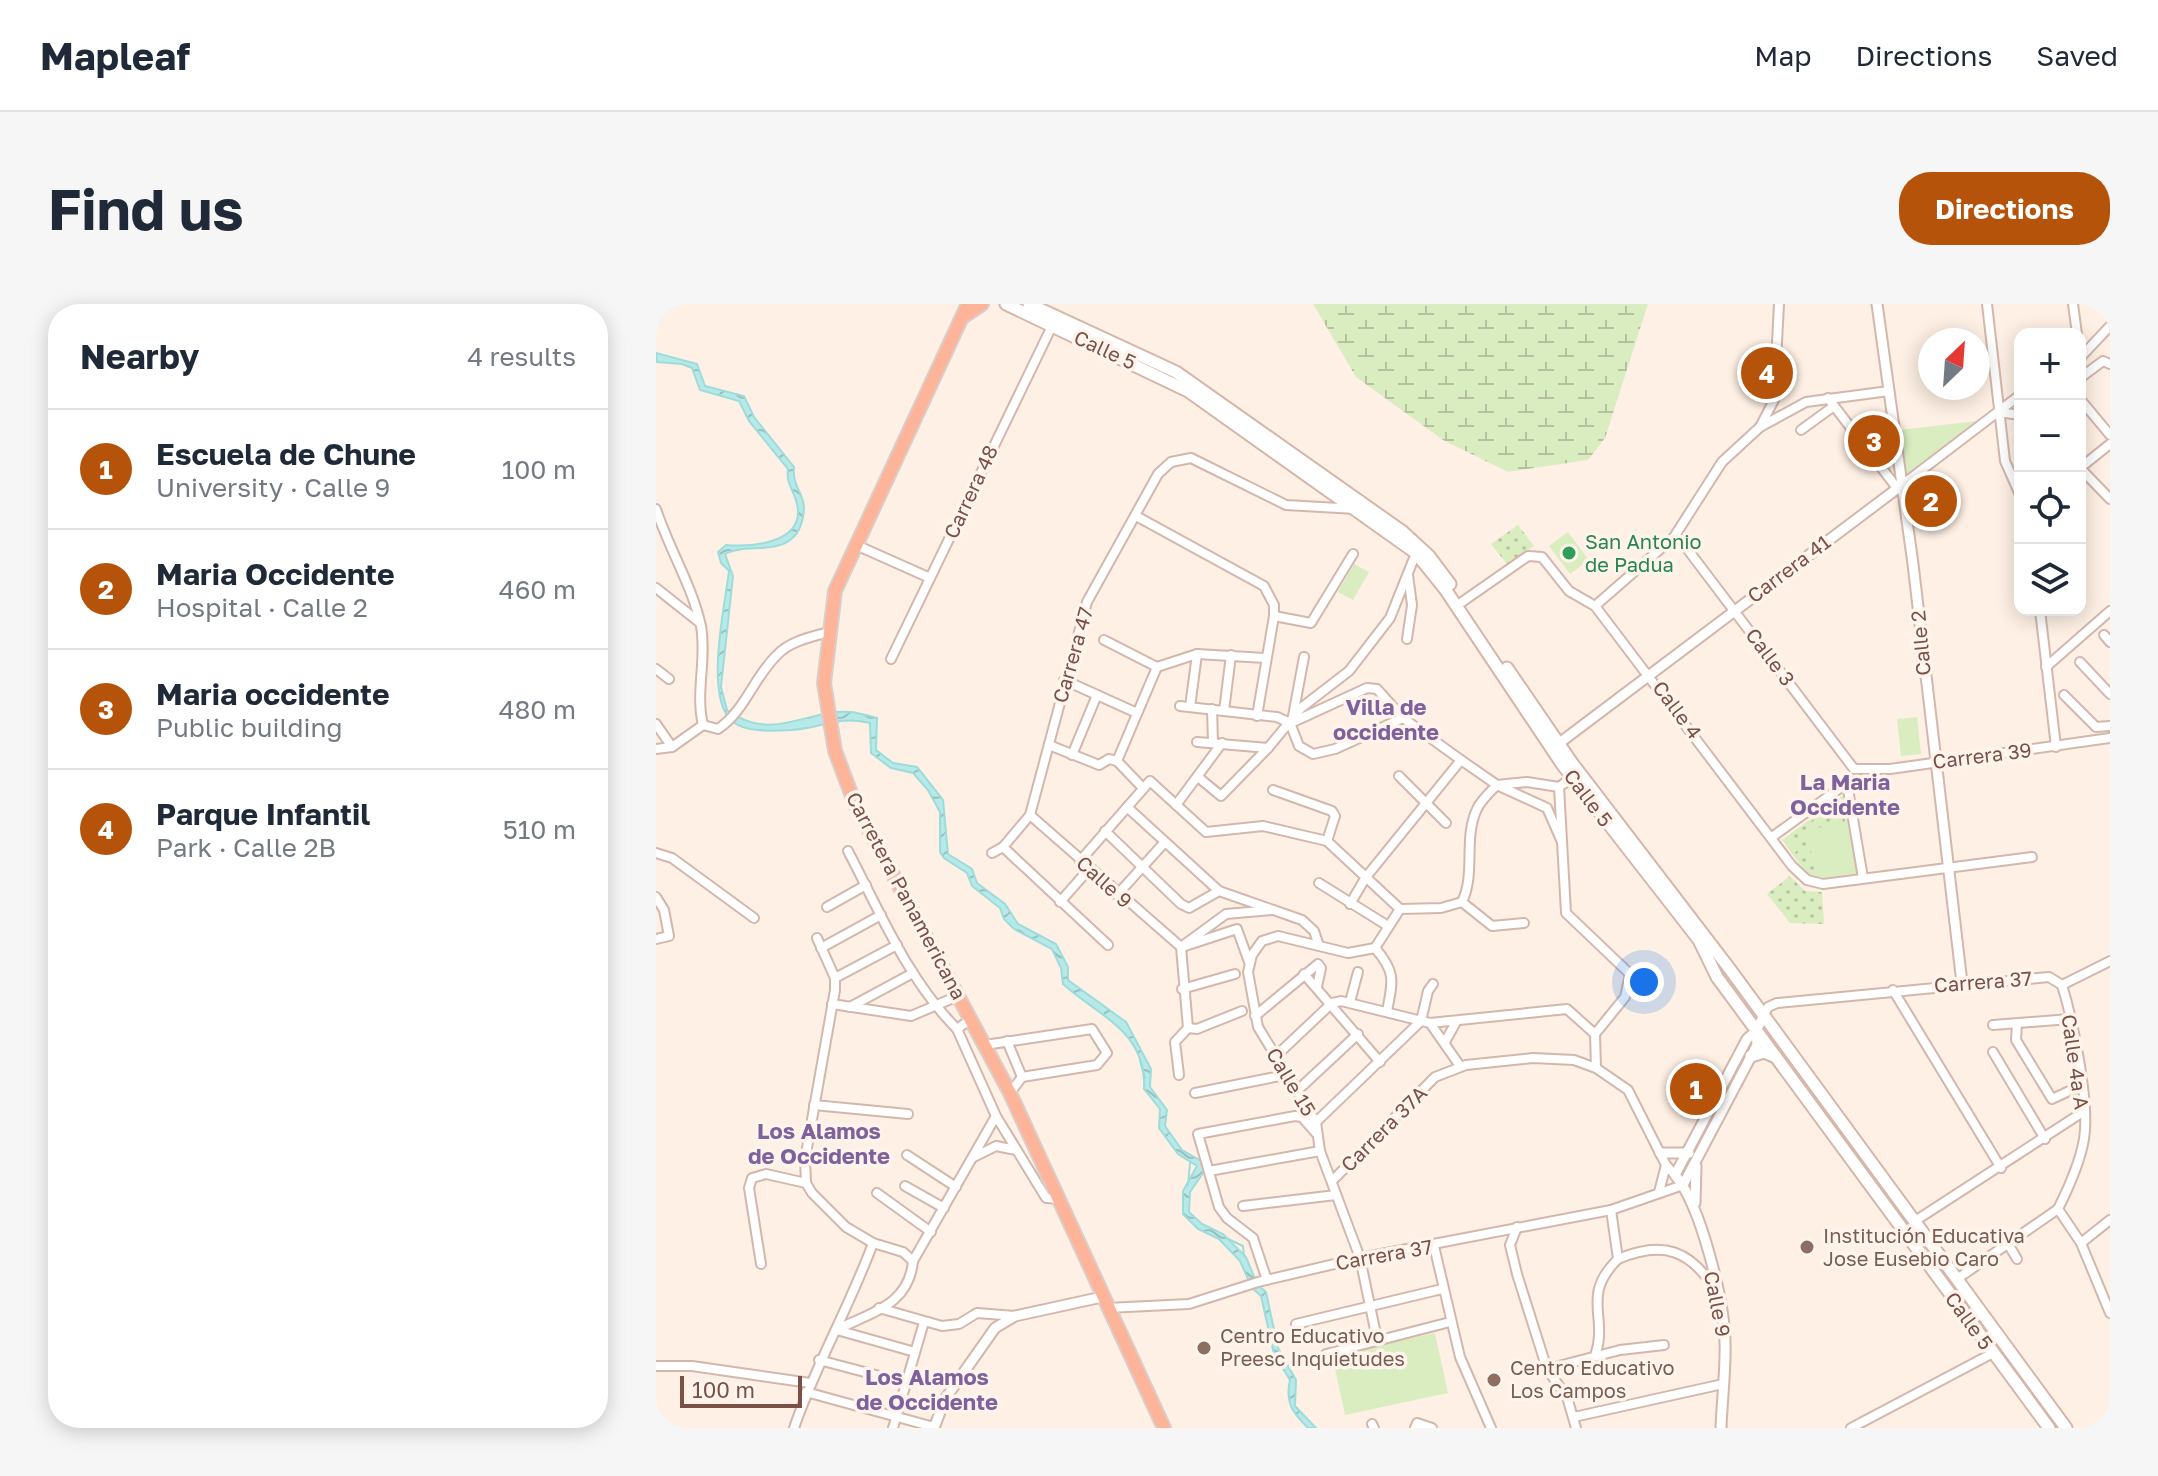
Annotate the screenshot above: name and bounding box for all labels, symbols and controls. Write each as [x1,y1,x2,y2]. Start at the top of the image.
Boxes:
text: Mapleaf [40,33,190,78]
text: Map [1754,39,1811,72]
text: Directions [1855,39,1992,72]
text: Saved [2036,39,2118,72]
button: Directions [1899,172,2110,245]
text: Find us [48,175,244,242]
street label: Calle 5 [1071,324,1140,374]
north arrow [1918,328,1990,400]
map controls [2014,328,2086,616]
button: + [2014,328,2086,400]
text: Nearby [80,336,200,376]
text: 4 results [467,341,576,372]
pin: 4 [1741,343,1793,403]
button: − [2014,400,2086,472]
pin: 3 [1848,411,1900,471]
text: Escuela de Chune [156,436,416,472]
street label: Carrera 48 [938,441,1002,542]
text: 1 [99,454,113,485]
text: 100 m [502,454,576,485]
pin: 2 [1905,471,1957,531]
text: University · Calle 9 [156,472,390,503]
button: locate [2014,472,2086,544]
place label: San Antonio de Padua [1585,529,1702,576]
street label: Carrera 41 [1742,529,1835,607]
marker: San Antonio de Padua [1560,544,1578,562]
button: layers [2014,544,2086,616]
text: Maria Occidente [156,556,395,592]
text: 2 [98,574,114,605]
text: 460 m [499,574,576,605]
text: Hospital · Calle 2 [156,592,368,623]
street label: Carrera 47 [1047,604,1097,705]
street label: Calle 2 [1905,609,1935,677]
street label: Calle 3 [1741,623,1800,690]
text: Maria occidente [156,676,390,712]
street label: Calle 4 [1648,676,1707,743]
district label: Villa de occidente [1333,693,1439,745]
text: 3 [98,694,114,725]
text: 480 m [499,694,576,725]
text: Public building [156,712,342,743]
street label: Carrera 39 [1931,737,2033,773]
street label: Calle 5 [1559,764,1618,831]
district label: La Maria Occidente [1790,768,1900,820]
street label: Carretera Panamericana [842,788,972,1003]
text: Parque Infantil [156,796,370,832]
text: 4 [98,814,114,845]
text: 510 m [503,814,576,845]
text: Park · Calle 2B [156,832,336,863]
street label: Calle 9 [1072,850,1137,912]
your location [1624,962,1664,1002]
street label: Carrera 37 [1933,966,2033,996]
street label: Calle 4ª A [2057,1013,2095,1111]
street label: Calle 15 [1262,1043,1322,1120]
pin: 1 [1670,1059,1722,1119]
street label: Carrera 37A [1335,1080,1431,1176]
district label: Los Alamos de Occidente [748,1117,890,1169]
place label: Institución Educativa Jose Eusebio Caro [1823,1223,2025,1270]
street label: Carrera 37 [1333,1234,1434,1274]
marker: Institución Educativa Jose Eusebio Caro [1798,1238,1816,1256]
street label: Calle 9 [1700,1269,1736,1339]
street label: Calle 5 [1941,1287,1999,1354]
place label: Centro Educativo Preesc Inquietudes [1220,1323,1405,1370]
marker: Centro Educativo Preesc Inquietudes [1195,1339,1213,1357]
place label: Centro Educativo Los Campos [1510,1355,1674,1402]
district label: Los Alamos de Occidente [856,1363,998,1415]
marker: Centro Educativo Los Campos [1485,1371,1503,1389]
scale bar [680,1372,802,1408]
text: 100 m [692,1376,755,1403]

